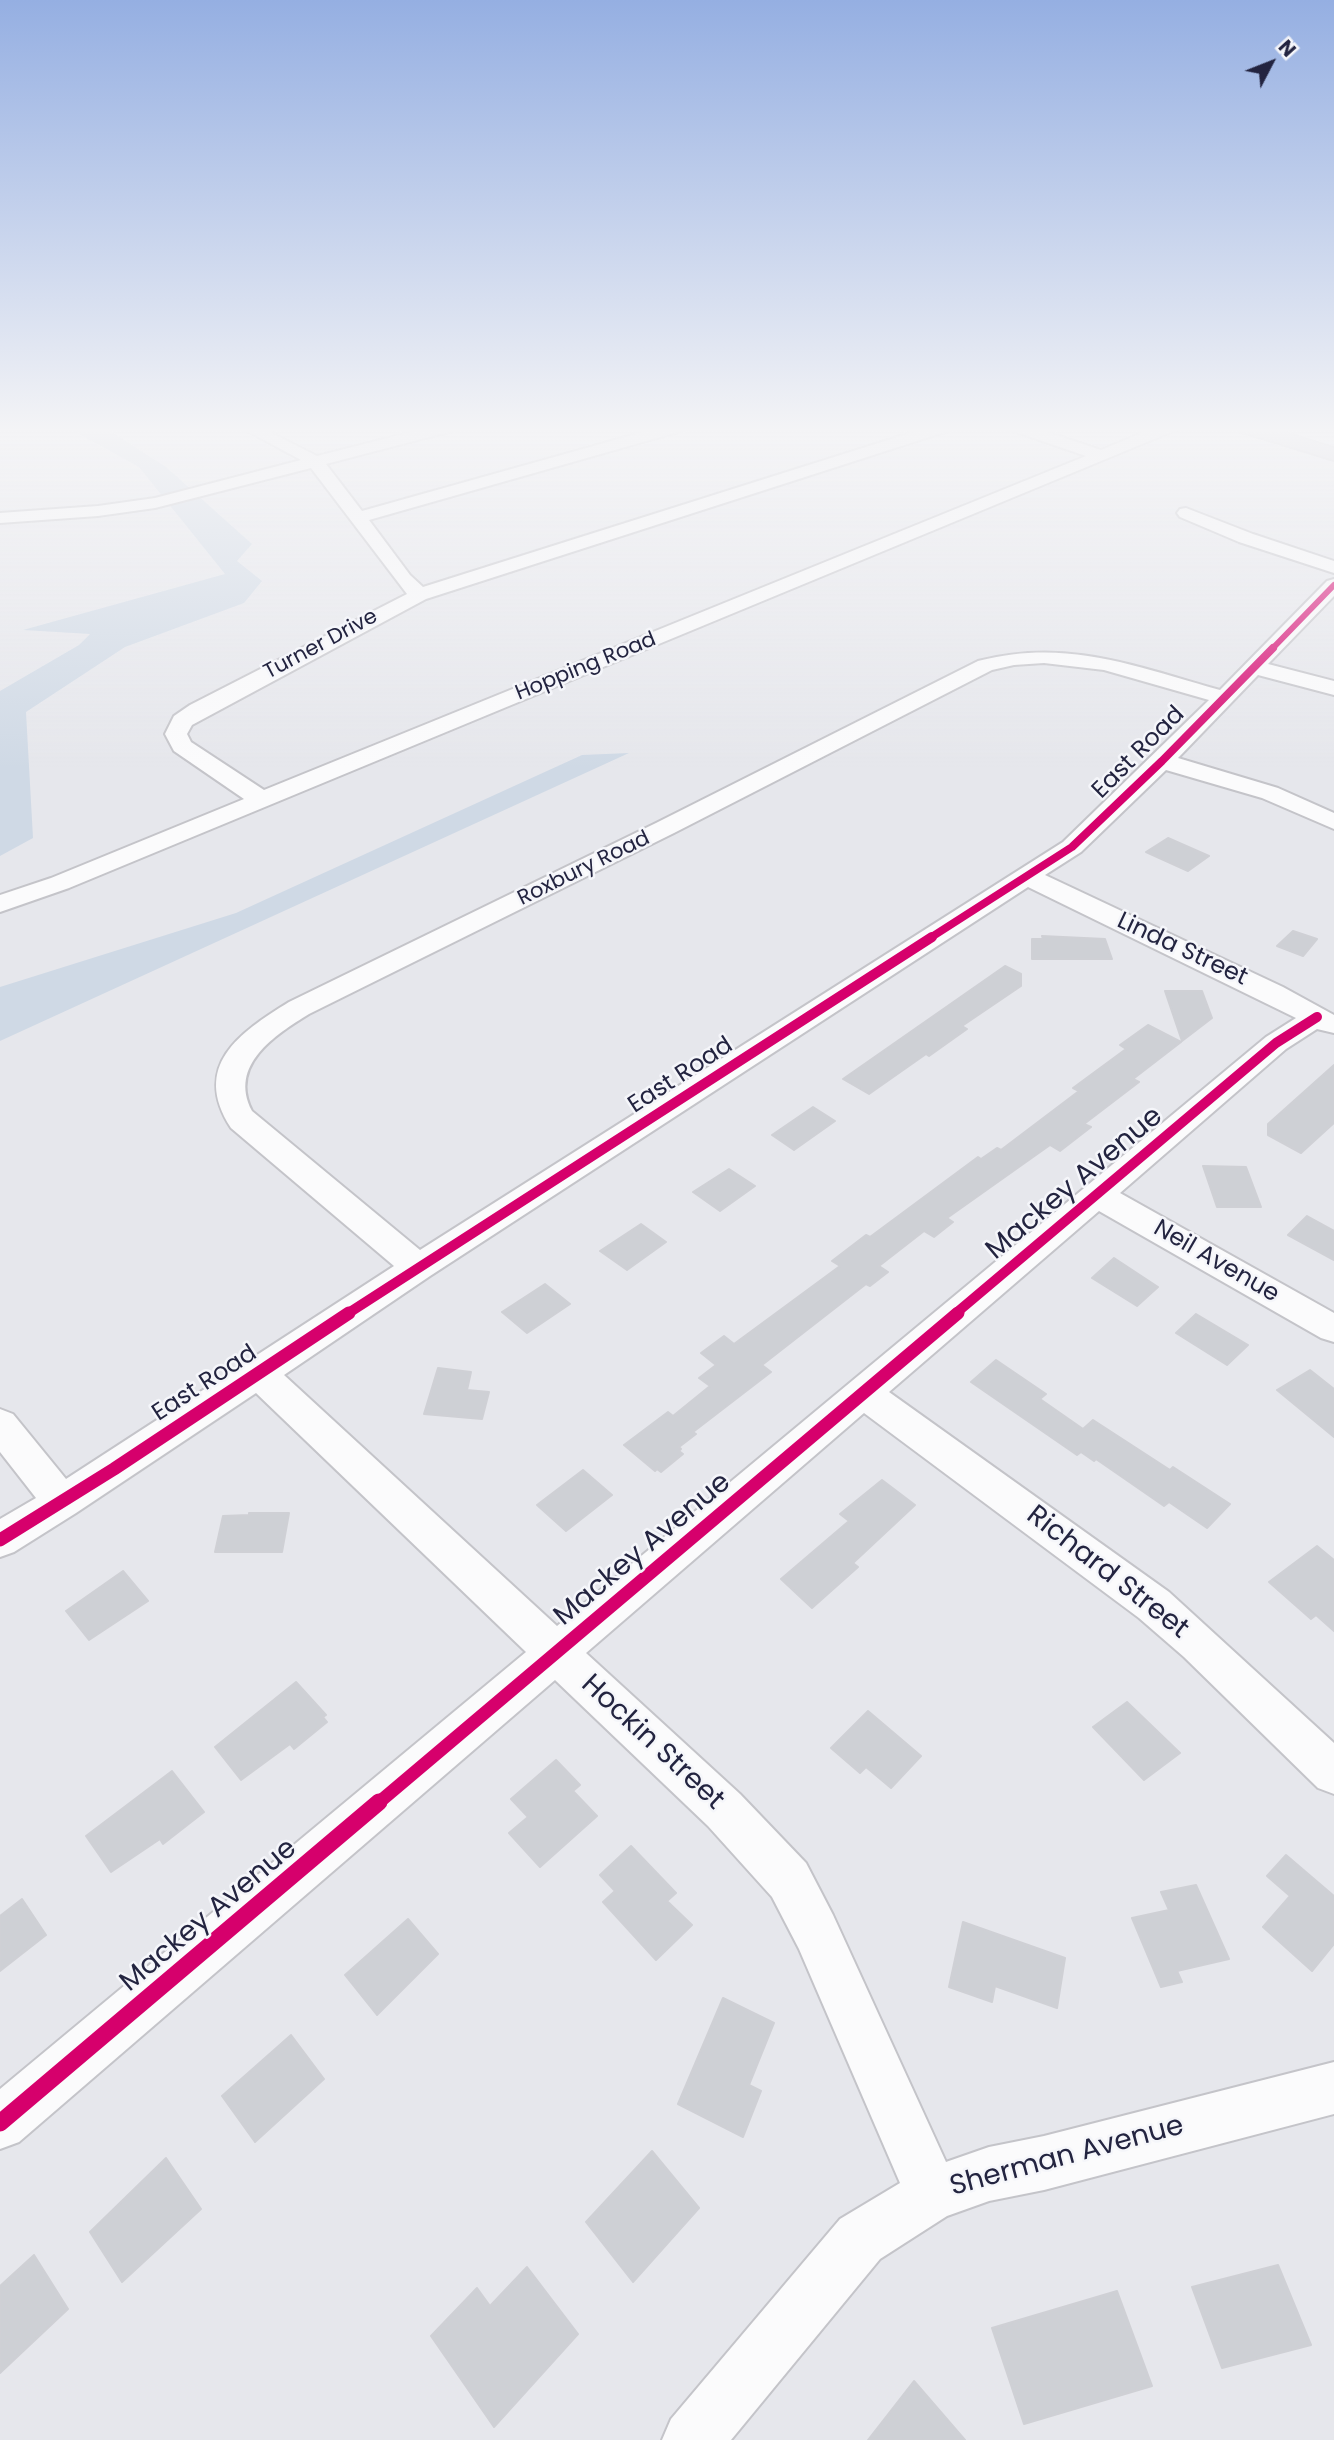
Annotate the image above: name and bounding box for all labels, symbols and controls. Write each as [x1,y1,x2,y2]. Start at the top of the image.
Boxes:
north arrow [1236,28,1306,98]
text: N [1272,34,1302,63]
street label: Turner Drive [260,604,382,686]
street label: Hopping Road [512,627,660,707]
street label: East Road [1087,701,1191,805]
street label: Roxbury Road [514,826,654,912]
street label: Linda Street [1112,907,1252,993]
street label: East Road [623,1032,739,1120]
street label: Mackey Avenue [980,1100,1170,1268]
street label: Neil Avenue [1148,1215,1284,1309]
street label: East Road [147,1340,263,1428]
street label: Mackey Avenue [548,1466,738,1634]
street label: Richard Street [1019,1499,1195,1647]
street label: Hockin Street [574,1668,730,1818]
street label: Mackey Avenue [114,1832,304,2000]
street label: Sherman Avenue [947,2110,1187,2204]

